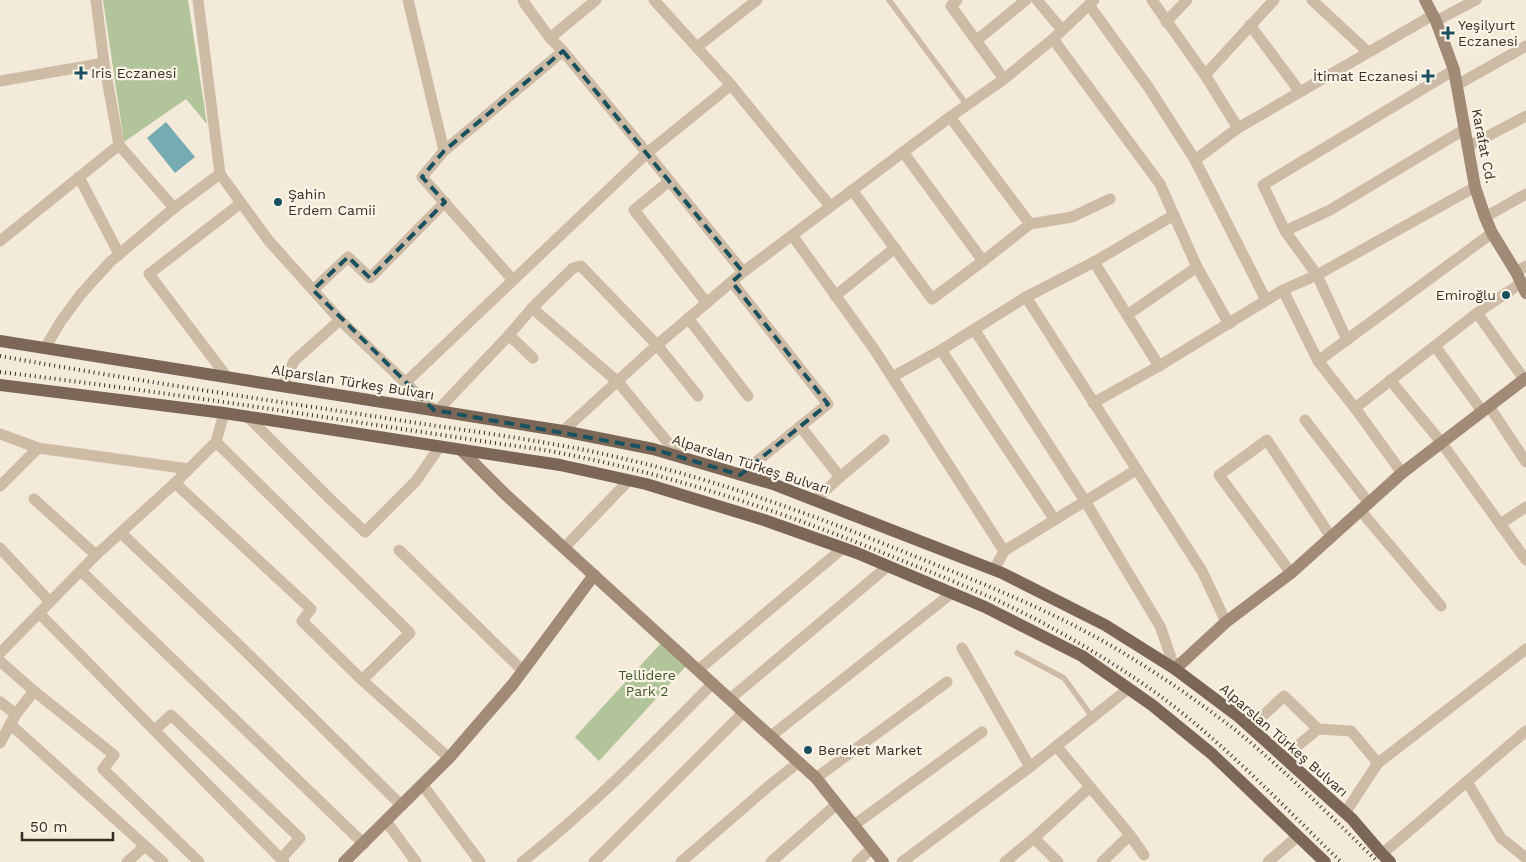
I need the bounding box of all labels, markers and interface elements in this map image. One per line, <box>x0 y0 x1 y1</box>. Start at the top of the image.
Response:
place label: Yeşilyurt Eczanesi <box>1458 17 1518 49</box>
marker: Yeşilyurt Eczanesi <box>1442 27 1454 39</box>
place label: Iris Eczanesi <box>91 65 176 81</box>
marker: Iris Eczanesi <box>75 67 87 79</box>
place label: İtimat Eczanesi <box>1313 68 1418 84</box>
marker: İtimat Eczanesi <box>1422 70 1434 82</box>
street label: Karafat Cd. <box>1469 107 1499 185</box>
place label: Şahin Erdem Camii <box>288 186 376 218</box>
marker: Şahin Erdem Camii <box>272 196 284 208</box>
place label: Emiroğlu <box>1436 287 1496 303</box>
marker: Emiroğlu <box>1500 289 1512 301</box>
street label: Alparslan Türkeş Bulvarı <box>271 361 435 403</box>
street label: Alparslan Türkeş Bulvarı <box>670 431 832 497</box>
park label: Tellidere Park 2 <box>618 667 676 699</box>
street label: Alparslan Türkeş Bulvarı <box>1217 680 1351 800</box>
place label: Bereket Market <box>818 742 922 758</box>
marker: Bereket Market <box>802 744 814 756</box>
scale bar <box>22 810 114 842</box>
text: 50 m <box>30 818 67 836</box>

